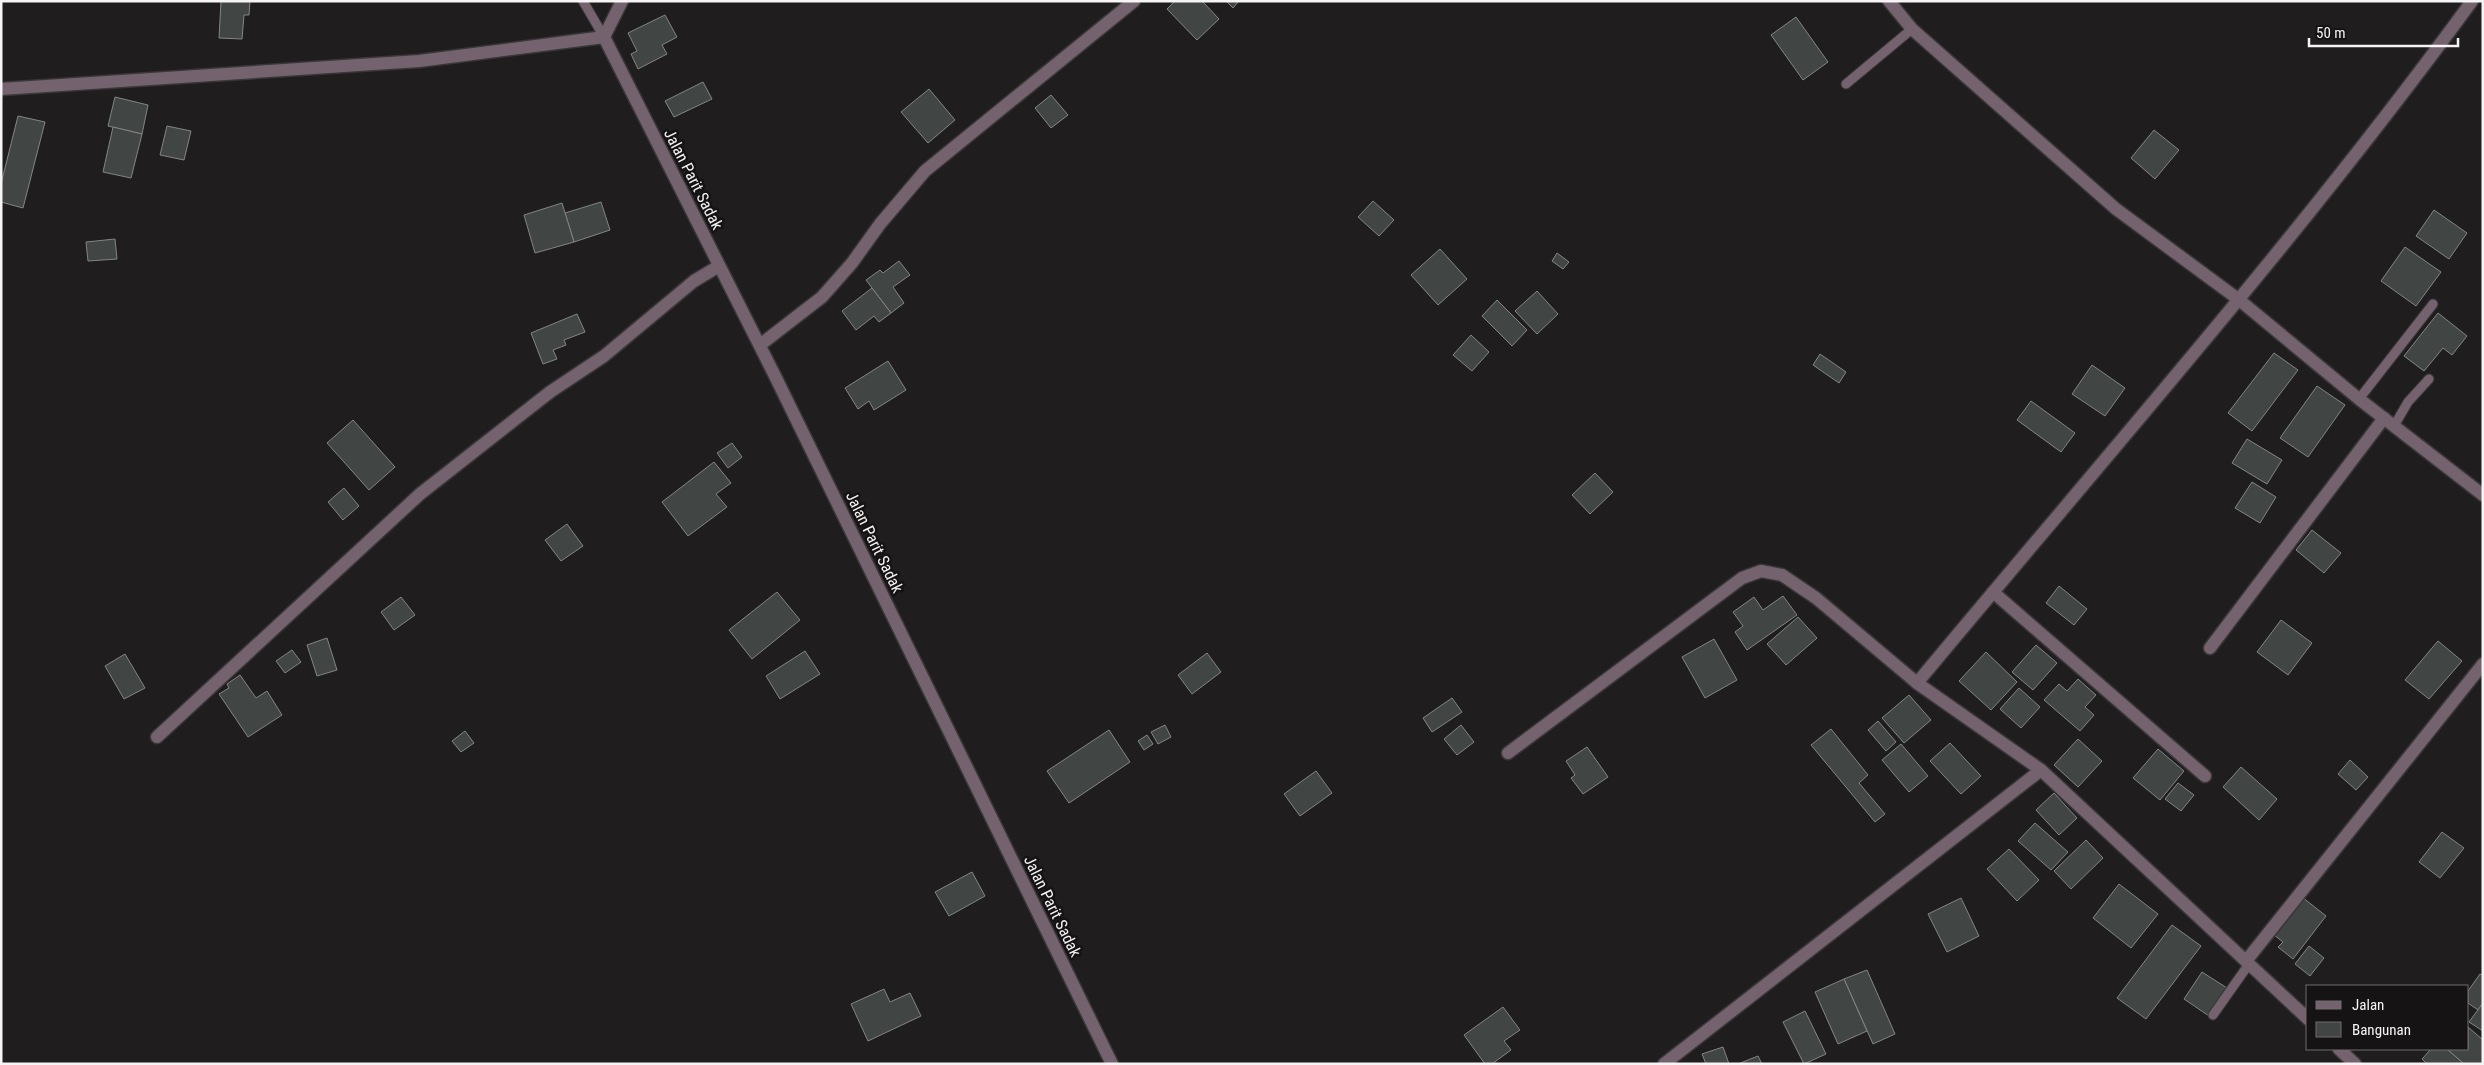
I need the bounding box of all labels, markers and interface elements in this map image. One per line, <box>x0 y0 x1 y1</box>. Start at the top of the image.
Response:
scale bar <box>2309 15 2458 47</box>
text: 50 m <box>2316 24 2346 42</box>
street label: Jalan Parit Sadak <box>660 126 727 233</box>
street label: Jalan Parit Sadak <box>842 488 908 597</box>
street label: Jalan Parit Sadak <box>1020 852 1086 961</box>
legend <box>2306 985 2469 1050</box>
text: Jalan <box>2352 996 2384 1014</box>
text: Bangunan <box>2352 1021 2411 1039</box>

